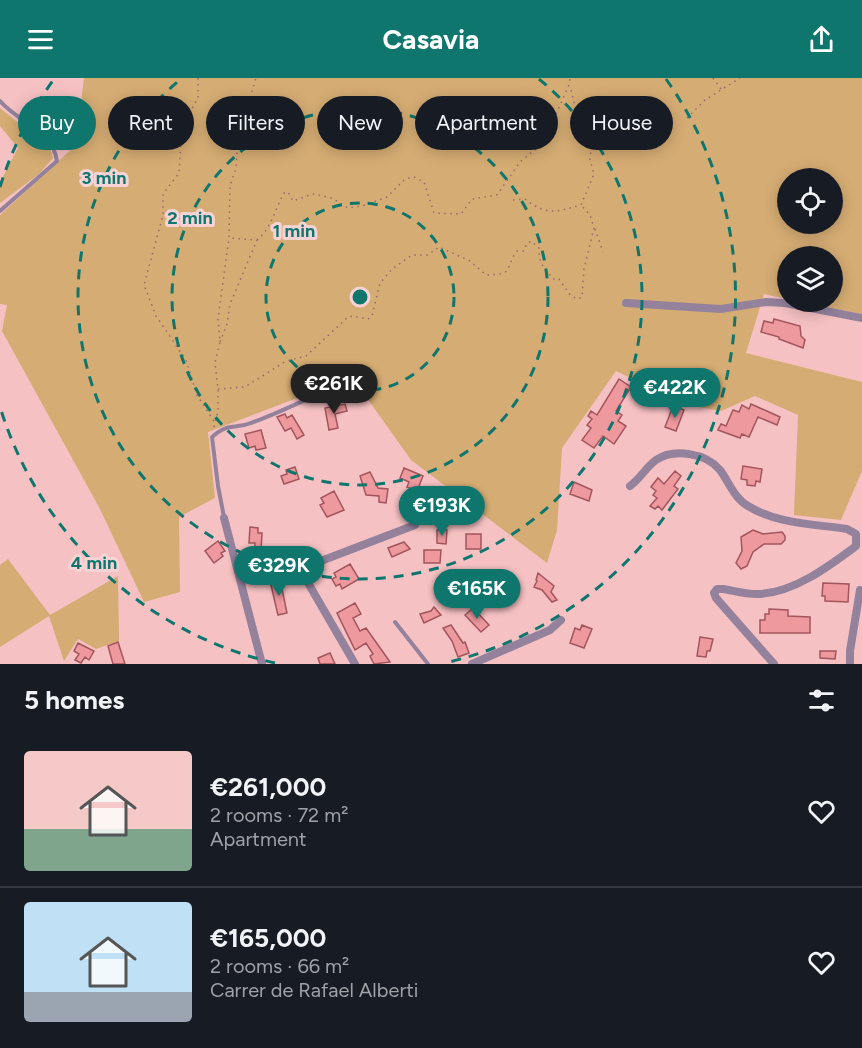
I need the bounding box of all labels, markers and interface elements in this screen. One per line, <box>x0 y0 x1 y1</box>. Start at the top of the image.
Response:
icon: menu <box>24 23 57 56</box>
text: Casavia <box>382 23 480 56</box>
icon: share <box>805 23 838 56</box>
chip: Buy <box>18 96 96 150</box>
chip: Rent <box>108 96 194 150</box>
chip: Filters <box>206 96 305 150</box>
chip: New <box>317 96 403 150</box>
chip: Apartment <box>415 96 558 150</box>
chip: House <box>570 96 673 150</box>
text: 3 min <box>82 167 126 189</box>
map controls <box>777 168 843 312</box>
button: locate <box>777 168 843 234</box>
text: 2 min <box>167 207 213 229</box>
text: 1 min <box>273 220 315 242</box>
button: layers <box>777 246 843 312</box>
centre of rings <box>350 287 370 307</box>
pin: €261K <box>292 364 376 415</box>
pin: €422K <box>633 368 717 419</box>
text: €261K <box>305 371 363 395</box>
text: €422K <box>643 375 707 399</box>
pin: €193K <box>400 486 484 537</box>
text: €193K <box>413 493 471 517</box>
pin: €329K <box>237 546 321 597</box>
text: 4 min <box>71 552 117 574</box>
text: €329K <box>248 553 310 577</box>
pin: €165K <box>435 569 519 620</box>
text: €165K <box>448 576 506 600</box>
text: 5 homes <box>24 684 124 716</box>
icon: filters <box>805 684 838 717</box>
text: €261,000 <box>210 771 326 803</box>
icon: home <box>72 775 144 847</box>
icon: heart <box>805 795 838 828</box>
text: 2 rooms · 72 m² <box>210 803 348 827</box>
text: Apartment <box>210 827 307 851</box>
text: €165,000 <box>210 922 326 954</box>
icon: home <box>72 926 144 998</box>
icon: heart <box>805 946 838 979</box>
text: 2 rooms · 66 m² <box>210 954 349 978</box>
text: Carrer de Rafael Alberti <box>210 978 418 1002</box>

